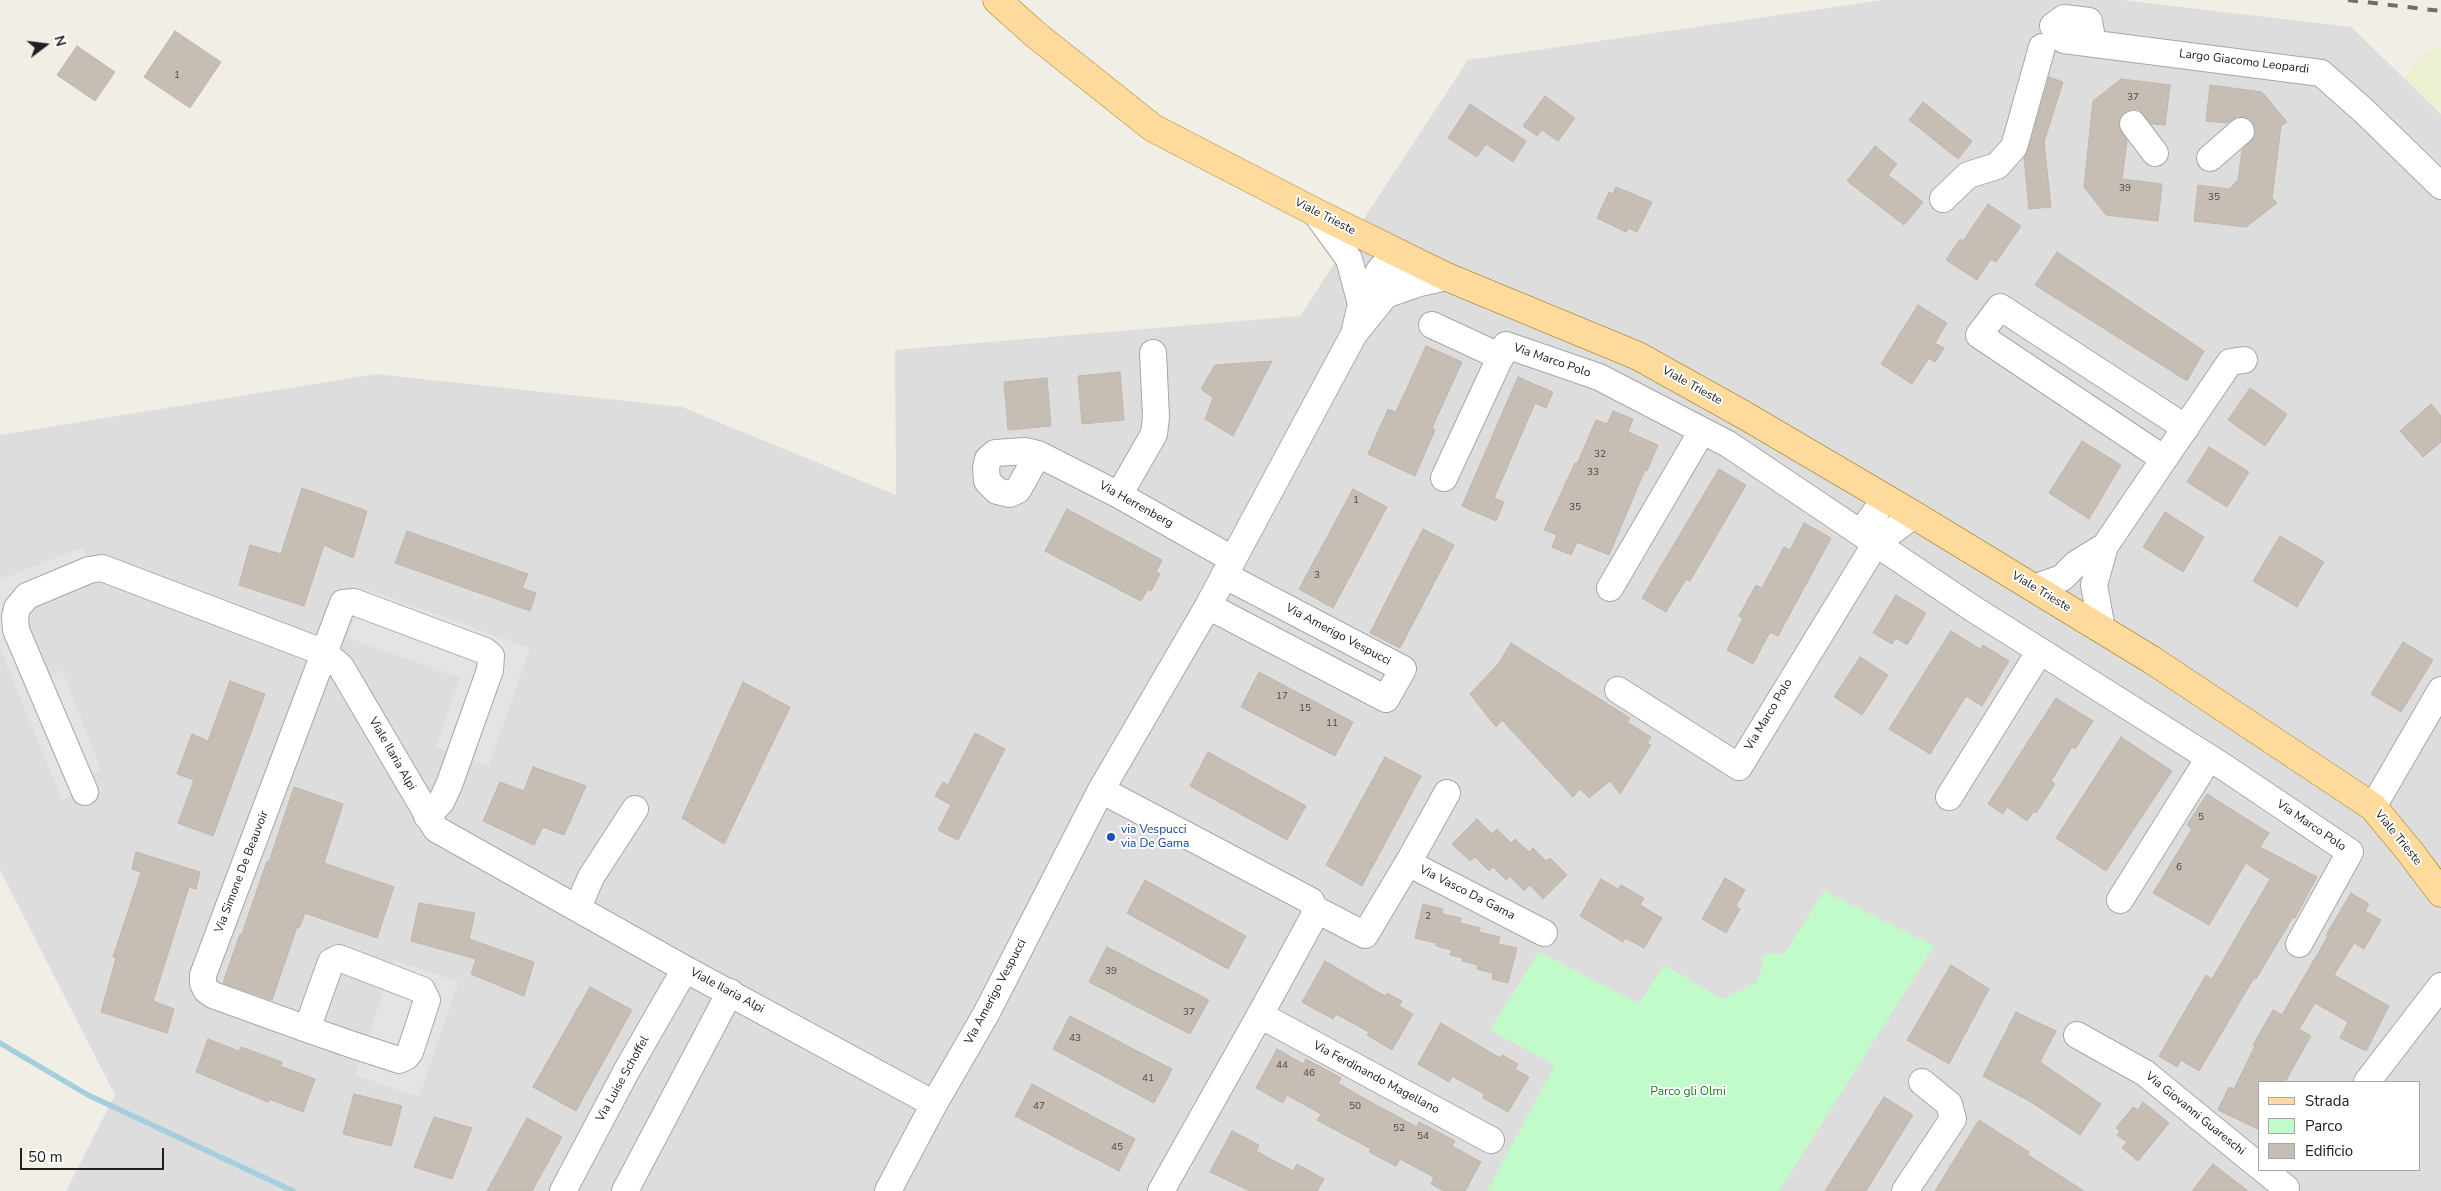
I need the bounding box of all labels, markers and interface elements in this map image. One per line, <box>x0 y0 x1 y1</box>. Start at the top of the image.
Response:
north arrow <box>20 20 70 70</box>
text: N <box>49 33 71 49</box>
street label: Largo Giacomo Leopardi <box>2178 47 2310 77</box>
house number: 1 <box>174 70 180 82</box>
house number: 37 <box>2127 92 2139 104</box>
house number: 39 <box>2119 183 2131 195</box>
house number: 35 <box>2208 192 2220 204</box>
street label: Viale Trieste <box>1292 196 1358 238</box>
street label: Via Marco Polo <box>1512 341 1592 381</box>
street label: Viale Trieste <box>1659 364 1725 408</box>
house number: 32 <box>1594 449 1606 461</box>
house number: 33 <box>1587 467 1599 479</box>
street label: Via Herrenberg <box>1096 479 1176 531</box>
house number: 1 <box>1353 495 1359 507</box>
house number: 35 <box>1569 502 1581 514</box>
street label: Viale Trieste <box>2009 569 2073 615</box>
house number: 3 <box>1314 570 1320 582</box>
street label: Via Amerigo Vespucci <box>1283 601 1393 669</box>
street label: Via Marco Polo <box>1742 677 1796 753</box>
house number: 17 <box>1276 691 1288 703</box>
house number: 15 <box>1299 703 1311 715</box>
street label: Viale Ilaria Alpi <box>365 715 419 793</box>
house number: 11 <box>1326 718 1338 730</box>
street label: Via Marco Polo <box>2274 797 2348 855</box>
street label: Viale Trieste <box>2372 808 2424 868</box>
street label: Via Simone De Beauvoir <box>212 809 272 935</box>
house number: 5 <box>2198 812 2204 824</box>
place label: via Vespucci via De Gama <box>1121 823 1189 851</box>
marker: via Vespucci via De Gama <box>1105 831 1117 843</box>
house number: 6 <box>2176 862 2182 874</box>
street label: Via Vasco Da Gama <box>1417 863 1517 923</box>
house number: 2 <box>1425 911 1431 923</box>
street label: Via Amerigo Vespucci <box>962 937 1030 1047</box>
street label: Viale Ilaria Alpi <box>687 965 767 1017</box>
house number: 39 <box>1105 966 1117 978</box>
house number: 37 <box>1183 1007 1195 1019</box>
house number: 43 <box>1069 1033 1081 1045</box>
street label: Via Luise Schoffel <box>594 1034 652 1124</box>
street label: Via Ferdinando Magellano <box>1310 1039 1442 1117</box>
house number: 44 <box>1276 1060 1288 1072</box>
house number: 46 <box>1303 1068 1315 1080</box>
street label: Via Giovanni Guareschi <box>2142 1069 2248 1159</box>
house number: 41 <box>1142 1073 1154 1085</box>
legend <box>2258 1081 2421 1171</box>
park label: Parco gli Olmi <box>1650 1085 1726 1099</box>
text: Strada <box>2305 1091 2349 1111</box>
house number: 47 <box>1033 1101 1045 1113</box>
house number: 50 <box>1349 1101 1361 1113</box>
text: Parco <box>2305 1116 2343 1136</box>
house number: 52 <box>1393 1123 1405 1135</box>
house number: 54 <box>1417 1131 1429 1143</box>
scale bar <box>22 1138 166 1170</box>
text: Edificio <box>2305 1141 2353 1161</box>
house number: 45 <box>1111 1142 1123 1154</box>
text: 50 m <box>28 1147 63 1167</box>

